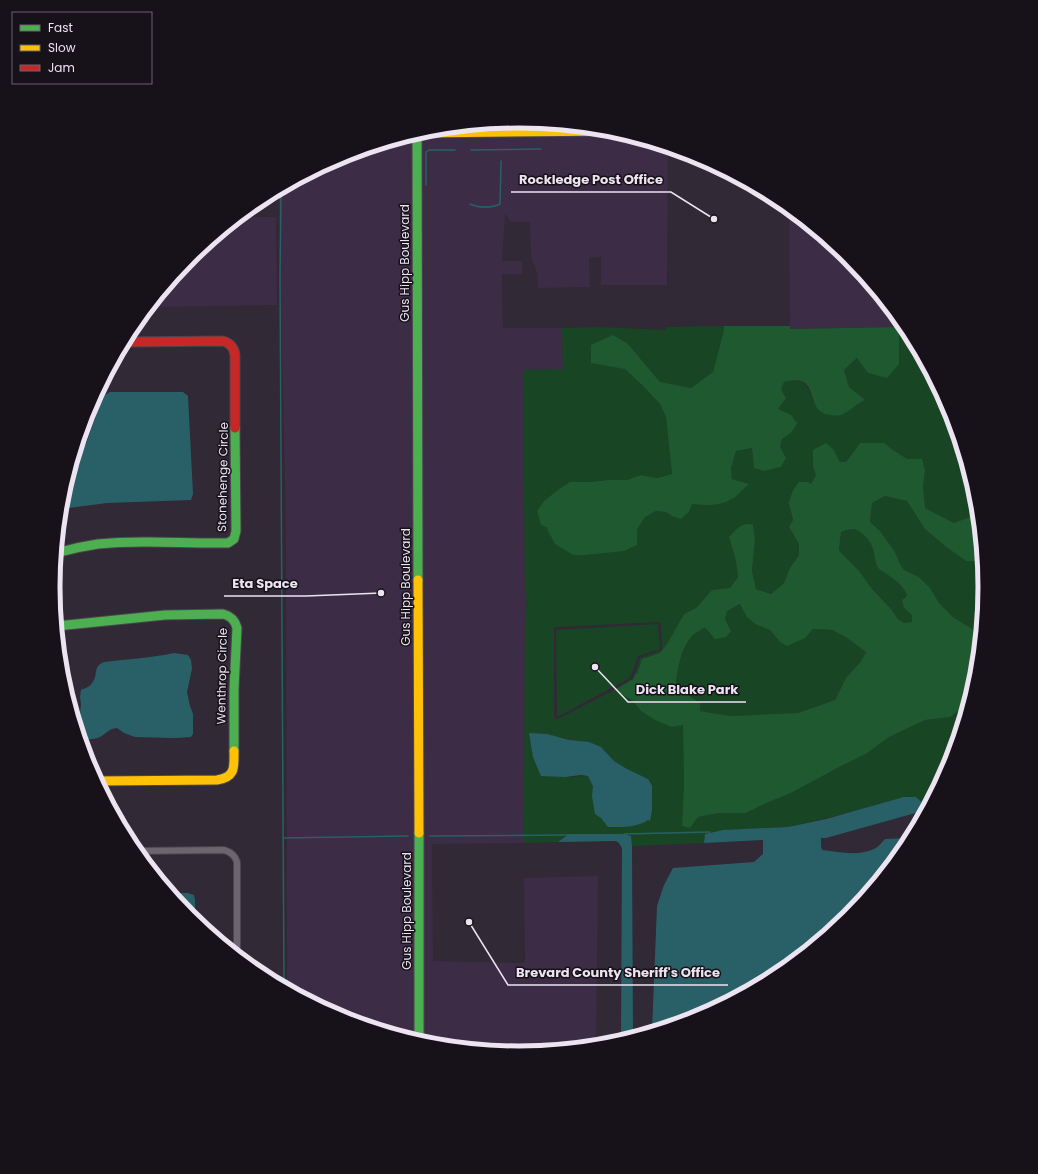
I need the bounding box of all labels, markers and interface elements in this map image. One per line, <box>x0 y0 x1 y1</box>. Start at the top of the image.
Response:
legend <box>12 12 152 84</box>
text: Fast <box>48 19 73 36</box>
text: Slow <box>48 39 76 56</box>
text: Jam <box>48 59 75 76</box>
callout: Rockledge Post Office <box>511 167 671 192</box>
text: Rockledge Post Office <box>519 170 663 189</box>
street label: Gus Hipp Boulevard <box>396 204 413 322</box>
street label: Stonehenge Circle <box>213 422 232 532</box>
street label: Gus Hipp Boulevard <box>397 528 414 646</box>
callout: Eta Space <box>224 571 306 596</box>
text: Eta Space <box>232 574 298 593</box>
street label: Wenthrop Circle <box>212 627 231 724</box>
callout: Dick Blake Park <box>628 677 746 702</box>
text: Dick Blake Park <box>636 680 738 699</box>
street label: Gus Hipp Boulevard <box>398 852 415 970</box>
callout: Brevard County Sheriff's Office <box>508 960 728 985</box>
text: Brevard County Sheriff's Office <box>516 963 720 982</box>

